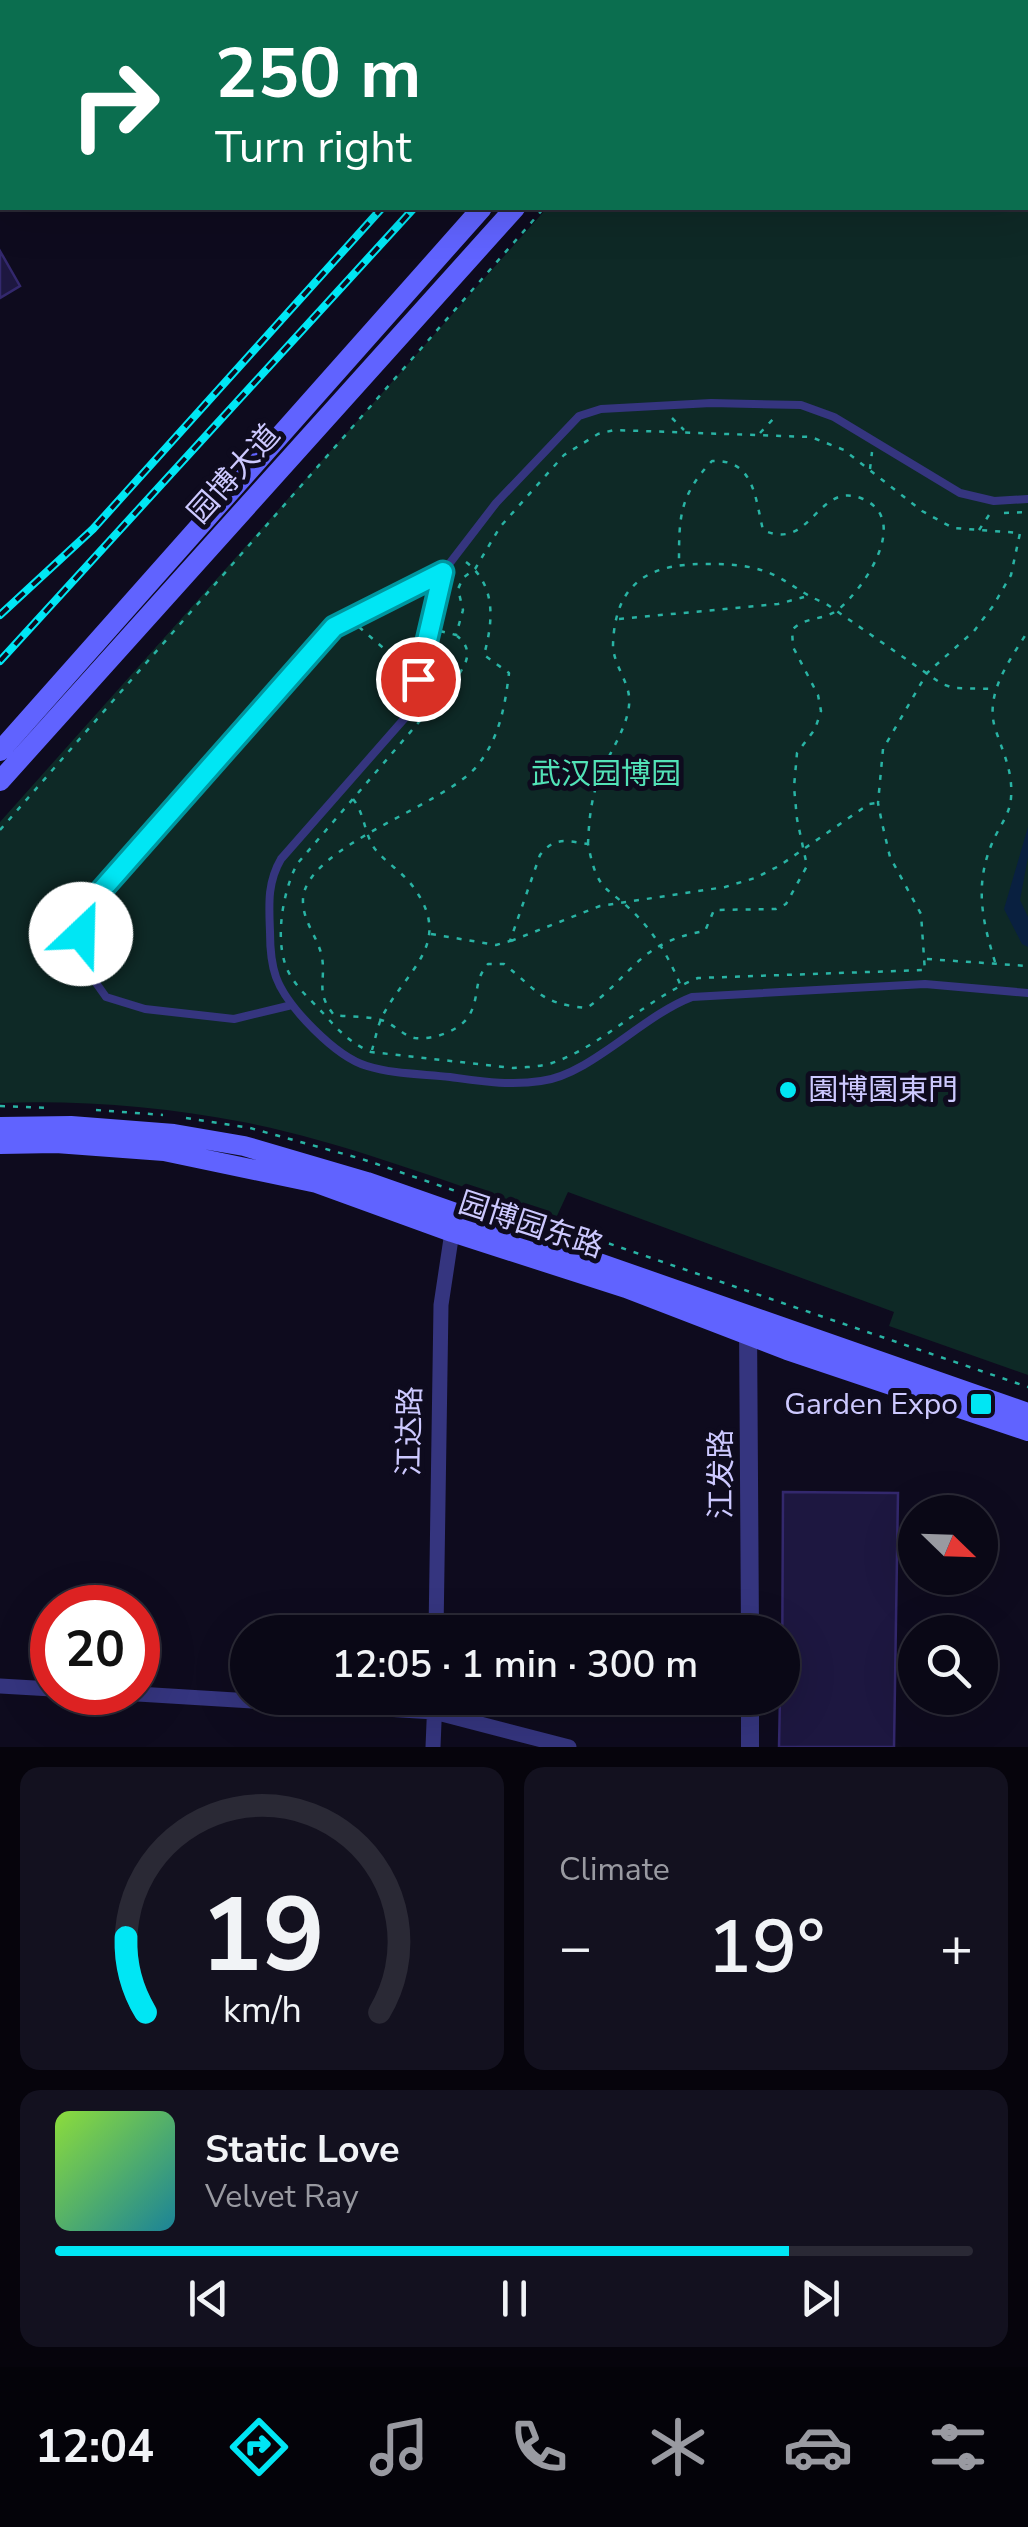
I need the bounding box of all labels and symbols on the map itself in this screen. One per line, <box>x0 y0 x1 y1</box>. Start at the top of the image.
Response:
street label: 园博大道 <box>179 416 289 532</box>
pin <box>376 637 461 722</box>
park label: 武汉园博园 <box>531 754 681 795</box>
position arrow <box>29 882 133 986</box>
place label: 園博園東門 <box>808 1070 958 1111</box>
marker: 園博園東門 <box>777 1079 799 1101</box>
street label: 园博园东路 <box>453 1182 609 1268</box>
place label: Garden Expo <box>784 1384 958 1425</box>
street label: 江达路 <box>389 1386 431 1476</box>
marker: Garden Expo <box>968 1391 994 1417</box>
street label: 江发路 <box>701 1429 742 1519</box>
north arrow <box>898 1495 998 1595</box>
speed limit sign: 20 <box>30 1585 160 1715</box>

